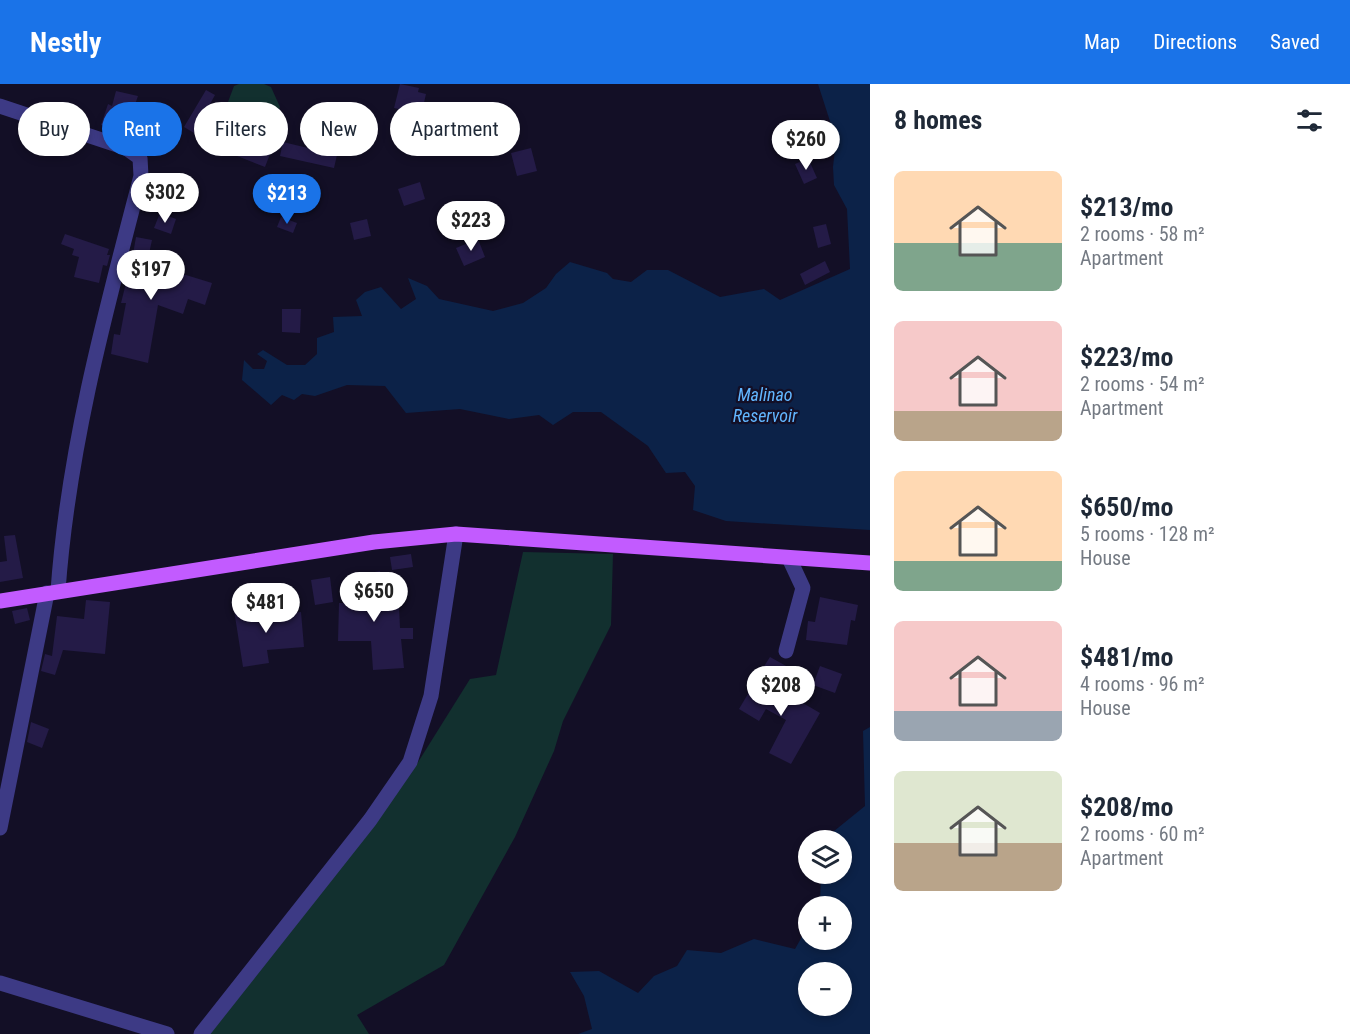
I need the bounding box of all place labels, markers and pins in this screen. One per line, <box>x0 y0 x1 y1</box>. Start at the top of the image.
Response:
pin: $260 <box>770 120 842 171</box>
pin: $302 <box>129 173 201 224</box>
pin: $213 <box>251 174 323 225</box>
pin: $223 <box>435 201 507 252</box>
pin: $197 <box>115 250 187 301</box>
pin: $650 <box>338 572 410 623</box>
pin: $481 <box>230 583 302 634</box>
pin: $208 <box>745 666 817 717</box>

